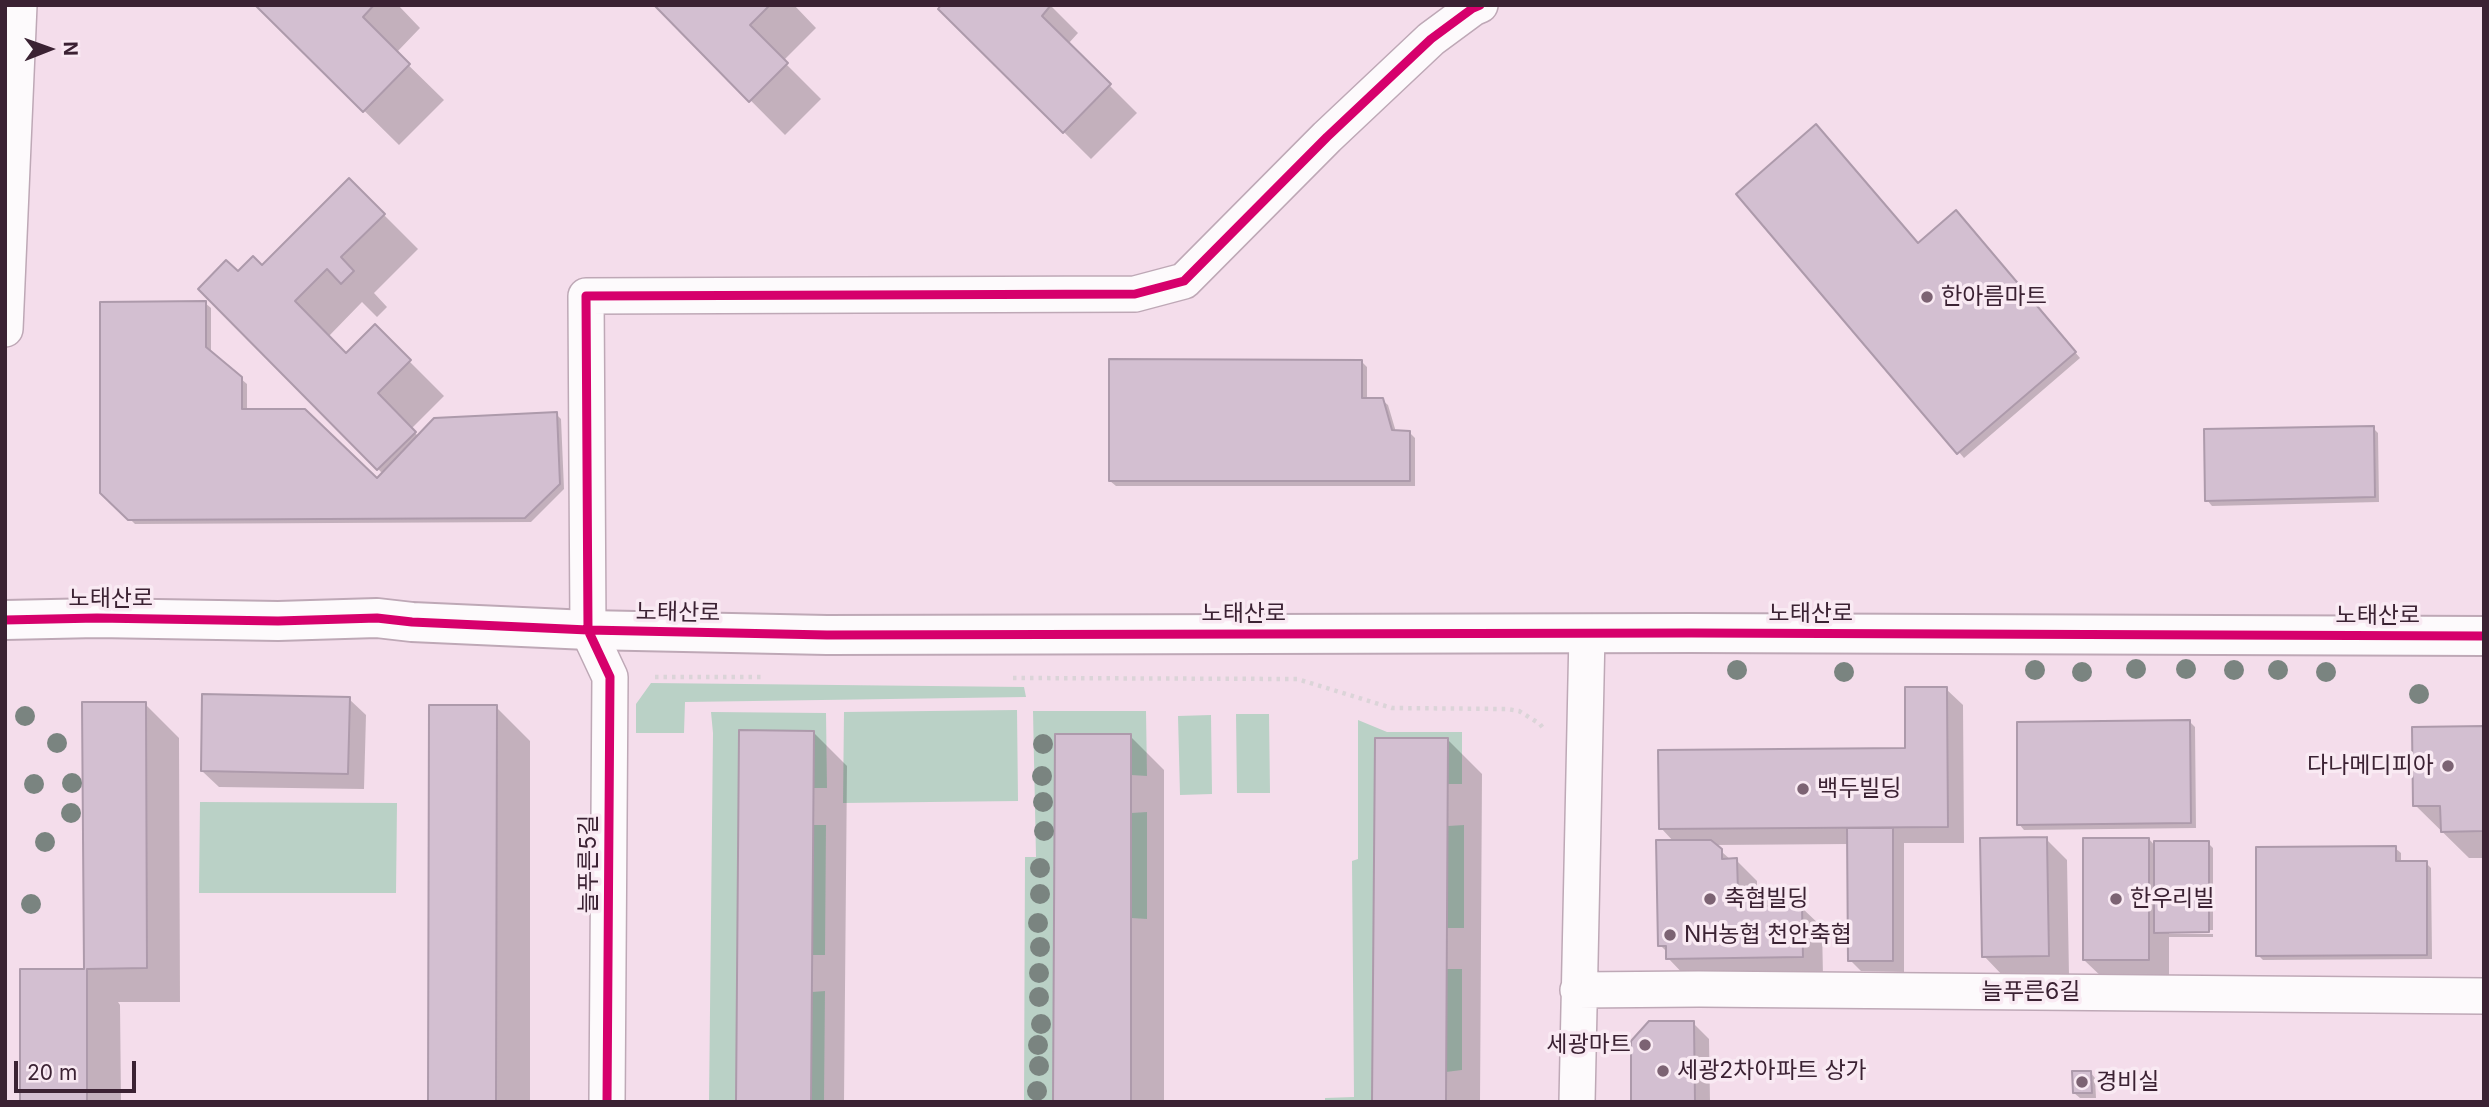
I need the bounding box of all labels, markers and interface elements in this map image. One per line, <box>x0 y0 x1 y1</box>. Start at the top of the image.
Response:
north arrow <box>14 14 84 84</box>
text: N <box>59 41 82 56</box>
place label: 한아름마트 <box>1941 283 2047 311</box>
marker: 한아름마트 <box>1919 289 1935 305</box>
street label: 노태산로 <box>69 585 153 613</box>
street label: 노태산로 <box>635 598 721 628</box>
street label: 노태산로 <box>1202 600 1286 628</box>
street label: 노태산로 <box>1769 600 1853 628</box>
street label: 노태산로 <box>2336 602 2420 630</box>
place label: 다나메디피아 <box>2307 752 2434 780</box>
marker: 다나메디피아 <box>2440 758 2456 774</box>
place label: 백두빌딩 <box>1817 775 1902 803</box>
marker: 백두빌딩 <box>1795 781 1811 797</box>
street label: 늘푸른5길 <box>575 815 603 913</box>
place label: 축협빌딩 <box>1724 885 1809 913</box>
place label: 한우리빌 <box>2130 885 2215 913</box>
marker: 축협빌딩 <box>1702 891 1718 907</box>
marker: 한우리빌 <box>2108 891 2124 907</box>
place label: NH농협 천안축협 <box>1684 921 1852 949</box>
marker: NH농협 천안축협 <box>1662 927 1678 943</box>
street label: 늘푸른6길 <box>1982 978 2080 1006</box>
place label: 세광마트 <box>1546 1031 1631 1059</box>
marker: 세광마트 <box>1637 1037 1653 1053</box>
scale bar <box>18 1048 140 1092</box>
place label: 세광2차아파트 상가 <box>1677 1057 1867 1085</box>
text: 20 m <box>27 1060 77 1085</box>
marker: 세광2차아파트 상가 <box>1655 1063 1671 1079</box>
place label: 경비실 <box>2096 1068 2159 1096</box>
marker: 경비실 <box>2074 1074 2090 1090</box>

